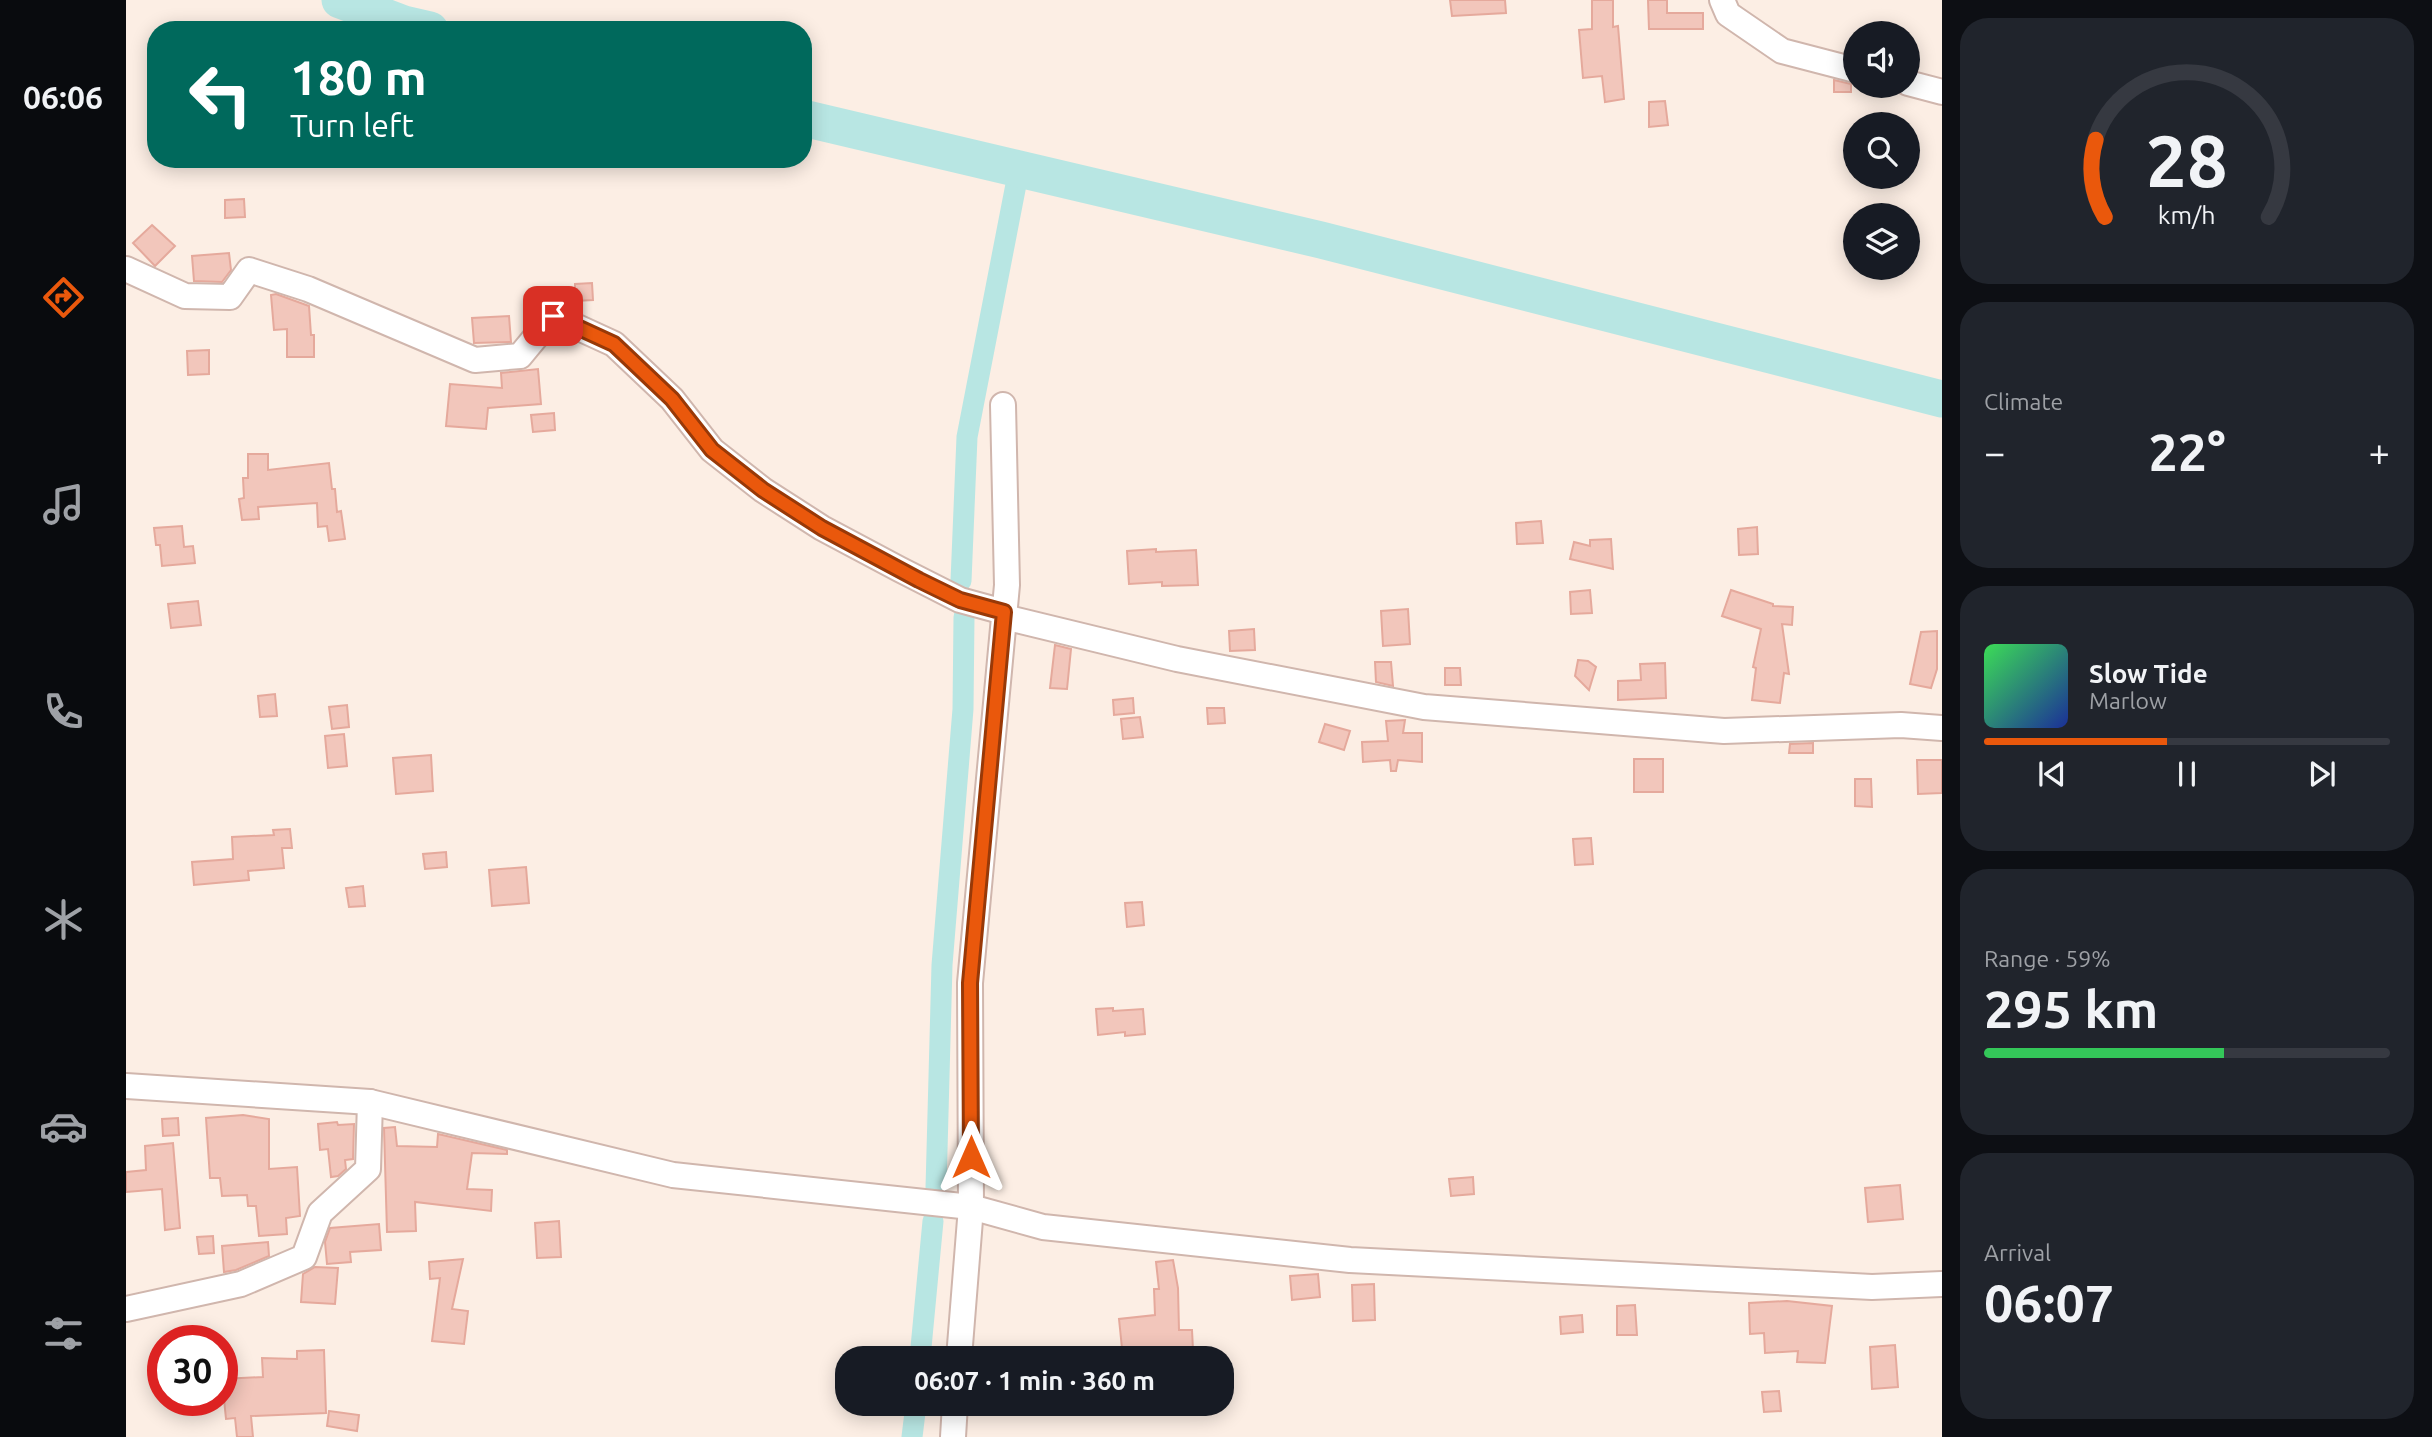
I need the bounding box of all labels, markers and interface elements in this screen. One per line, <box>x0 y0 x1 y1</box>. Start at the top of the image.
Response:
map controls <box>1843 21 1920 280</box>
button: sound <box>1843 21 1920 98</box>
icon: left <box>175 49 266 140</box>
text: 180 m <box>290 49 427 104</box>
text: 06:06 <box>23 79 103 115</box>
text: Turn left <box>290 107 414 143</box>
button: search <box>1843 112 1920 189</box>
text: 28 <box>2146 119 2228 201</box>
text: km/h <box>2158 201 2216 229</box>
button: layers <box>1843 203 1920 280</box>
icon: directions <box>39 273 88 322</box>
pin <box>523 286 583 346</box>
icon: arrive <box>534 297 572 335</box>
text: Climate <box>1984 389 2063 414</box>
text: 22° <box>2148 423 2226 481</box>
text: − <box>1984 431 2005 473</box>
text: + <box>2369 431 2390 473</box>
icon: music <box>39 480 88 529</box>
text: Slow Tide <box>2089 659 2208 688</box>
icon: phone <box>39 687 88 736</box>
text: Marlow <box>2089 688 2167 713</box>
icon: previous <box>2033 755 2071 793</box>
icon: pause <box>2168 755 2206 793</box>
icon: next <box>2303 755 2341 793</box>
icon: climate <box>39 895 88 944</box>
text: Range · 59% <box>1984 946 2111 971</box>
text: 295 km <box>1984 980 2158 1038</box>
icon: car <box>39 1102 88 1151</box>
position arrow <box>934 1120 1008 1194</box>
text: Arrival <box>1984 1240 2051 1265</box>
text: 06:07 <box>1984 1274 2114 1332</box>
icon: filters <box>39 1309 88 1358</box>
speed limit sign: 30 <box>147 1325 238 1416</box>
text: 06:07 · 1 min · 360 m <box>914 1366 1155 1395</box>

